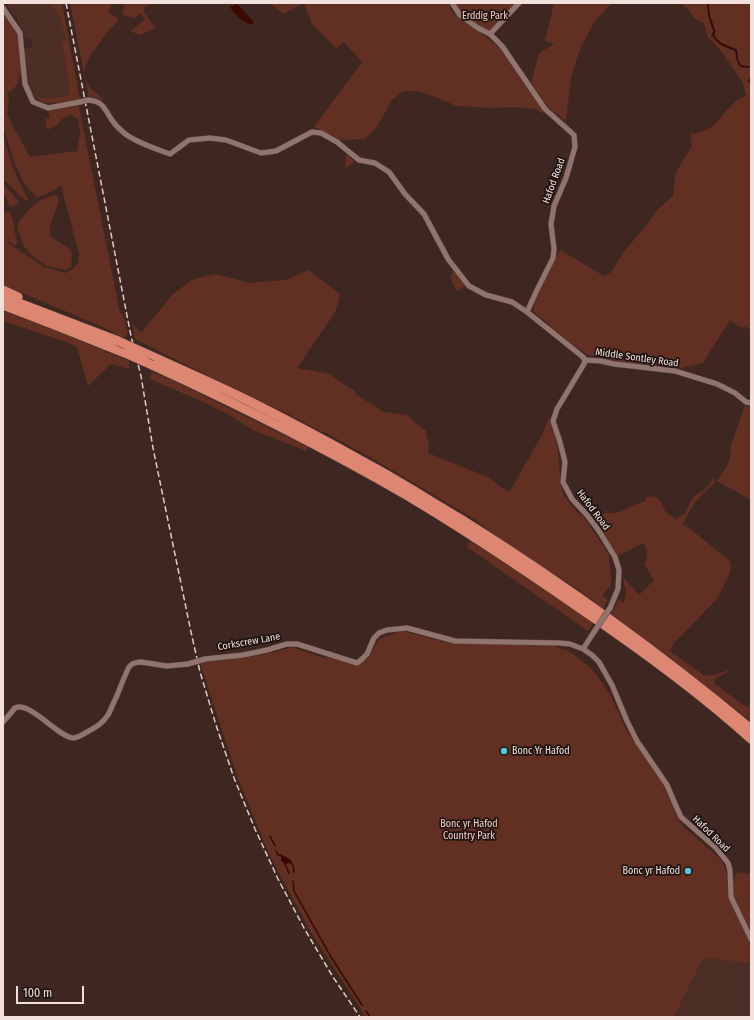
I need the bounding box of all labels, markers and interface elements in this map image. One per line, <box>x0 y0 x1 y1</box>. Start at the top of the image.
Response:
park label: Erddig Park <box>462 10 508 22</box>
street label: Hafod Road <box>540 157 568 205</box>
street label: Middle Sontley Road <box>595 346 679 370</box>
street label: Hafod Road <box>574 487 612 533</box>
street label: Corkscrew Lane <box>217 631 281 653</box>
place label: Bonc Yr Hafod <box>512 745 569 757</box>
marker: Bonc Yr Hafod <box>499 746 509 756</box>
street label: Hafod Road <box>690 813 732 855</box>
park label: Bonc yr Hafod Country Park <box>440 818 498 842</box>
place label: Bonc yr Hafod <box>623 865 680 877</box>
marker: Bonc yr Hafod <box>683 866 693 876</box>
scale bar <box>18 978 86 1004</box>
text: 100 m <box>23 986 52 1000</box>

